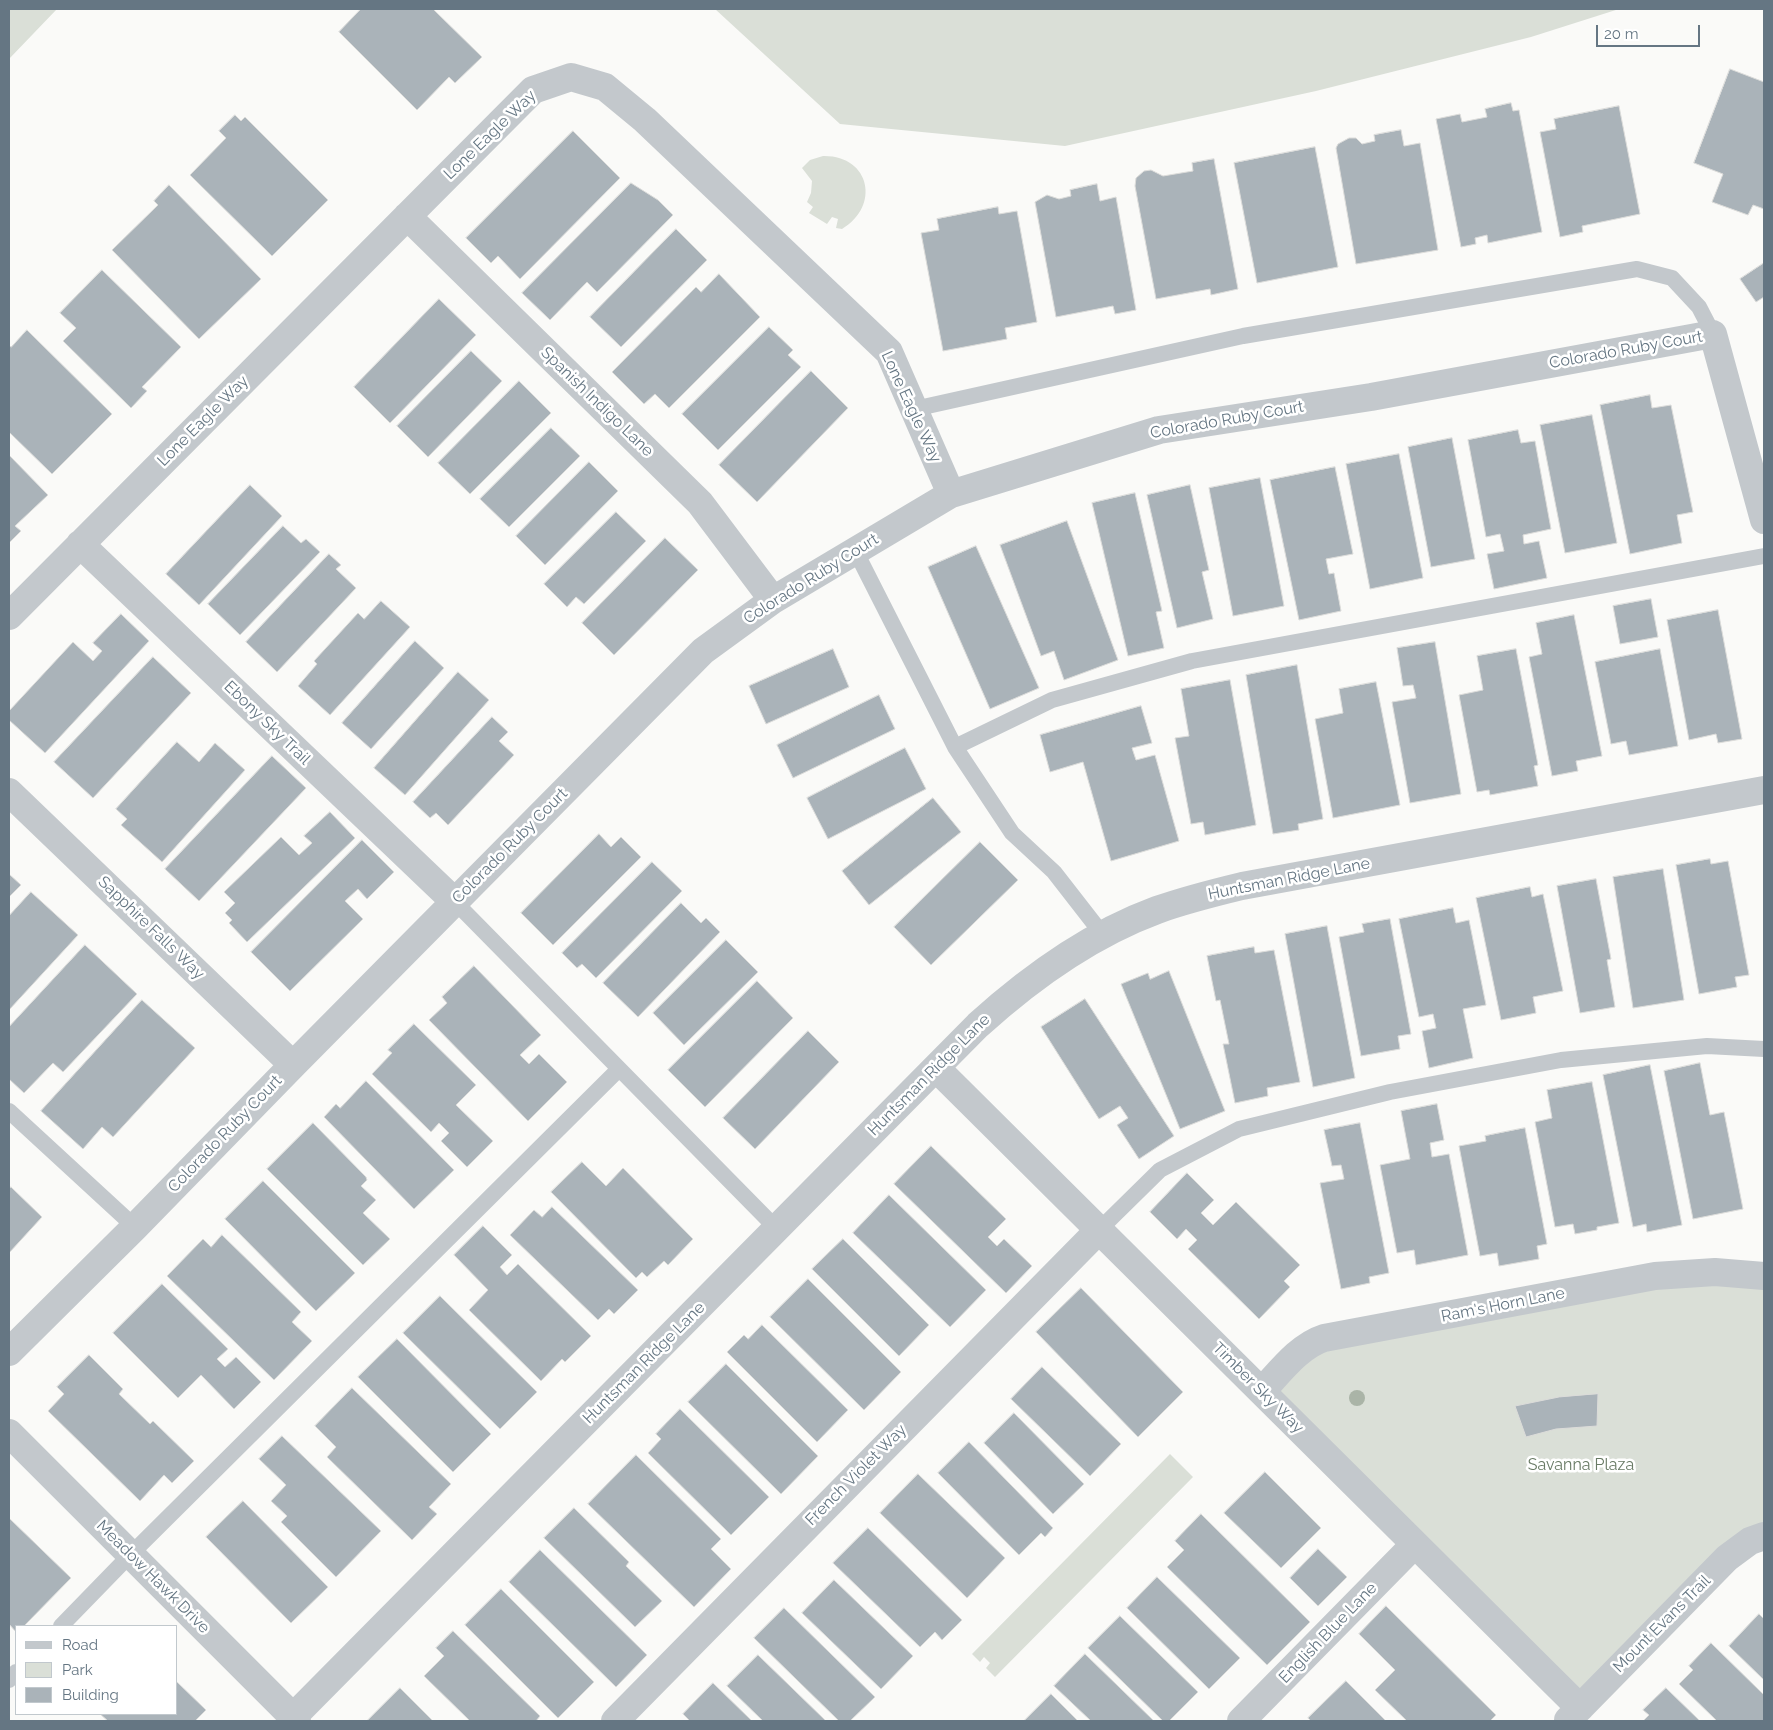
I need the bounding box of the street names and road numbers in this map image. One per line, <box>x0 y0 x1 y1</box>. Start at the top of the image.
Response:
street label: Lone Eagle Way <box>440 86 540 184</box>
street label: Colorado Ruby Court <box>1548 327 1704 373</box>
street label: Spanish Indigo Lane <box>537 343 657 461</box>
street label: Lone Eagle Way <box>877 348 945 466</box>
street label: Lone Eagle Way <box>154 372 252 470</box>
street label: Colorado Ruby Court <box>1149 397 1305 443</box>
street label: Colorado Ruby Court <box>740 530 882 628</box>
street label: Ebony Sky Trail <box>220 677 314 769</box>
street label: Colorado Ruby Court <box>448 784 572 908</box>
street label: Huntsman Ridge Lane <box>1206 854 1372 904</box>
street label: Sapphire Falls Way <box>94 872 208 984</box>
street label: Huntsman Ridge Lane <box>864 1010 994 1140</box>
street label: Colorado Ruby Court <box>164 1071 286 1197</box>
street label: Ram's Horn Lane <box>1440 1284 1566 1326</box>
street label: Huntsman Ridge Lane <box>579 1298 709 1428</box>
street label: Timber Sky Way <box>1208 1338 1308 1438</box>
street label: French Violet Way <box>801 1420 911 1530</box>
street label: Meadow Hawk Drive <box>92 1516 214 1638</box>
street label: Mount Evans Trail <box>1609 1571 1715 1677</box>
street label: English Blue Lane <box>1275 1579 1381 1687</box>

